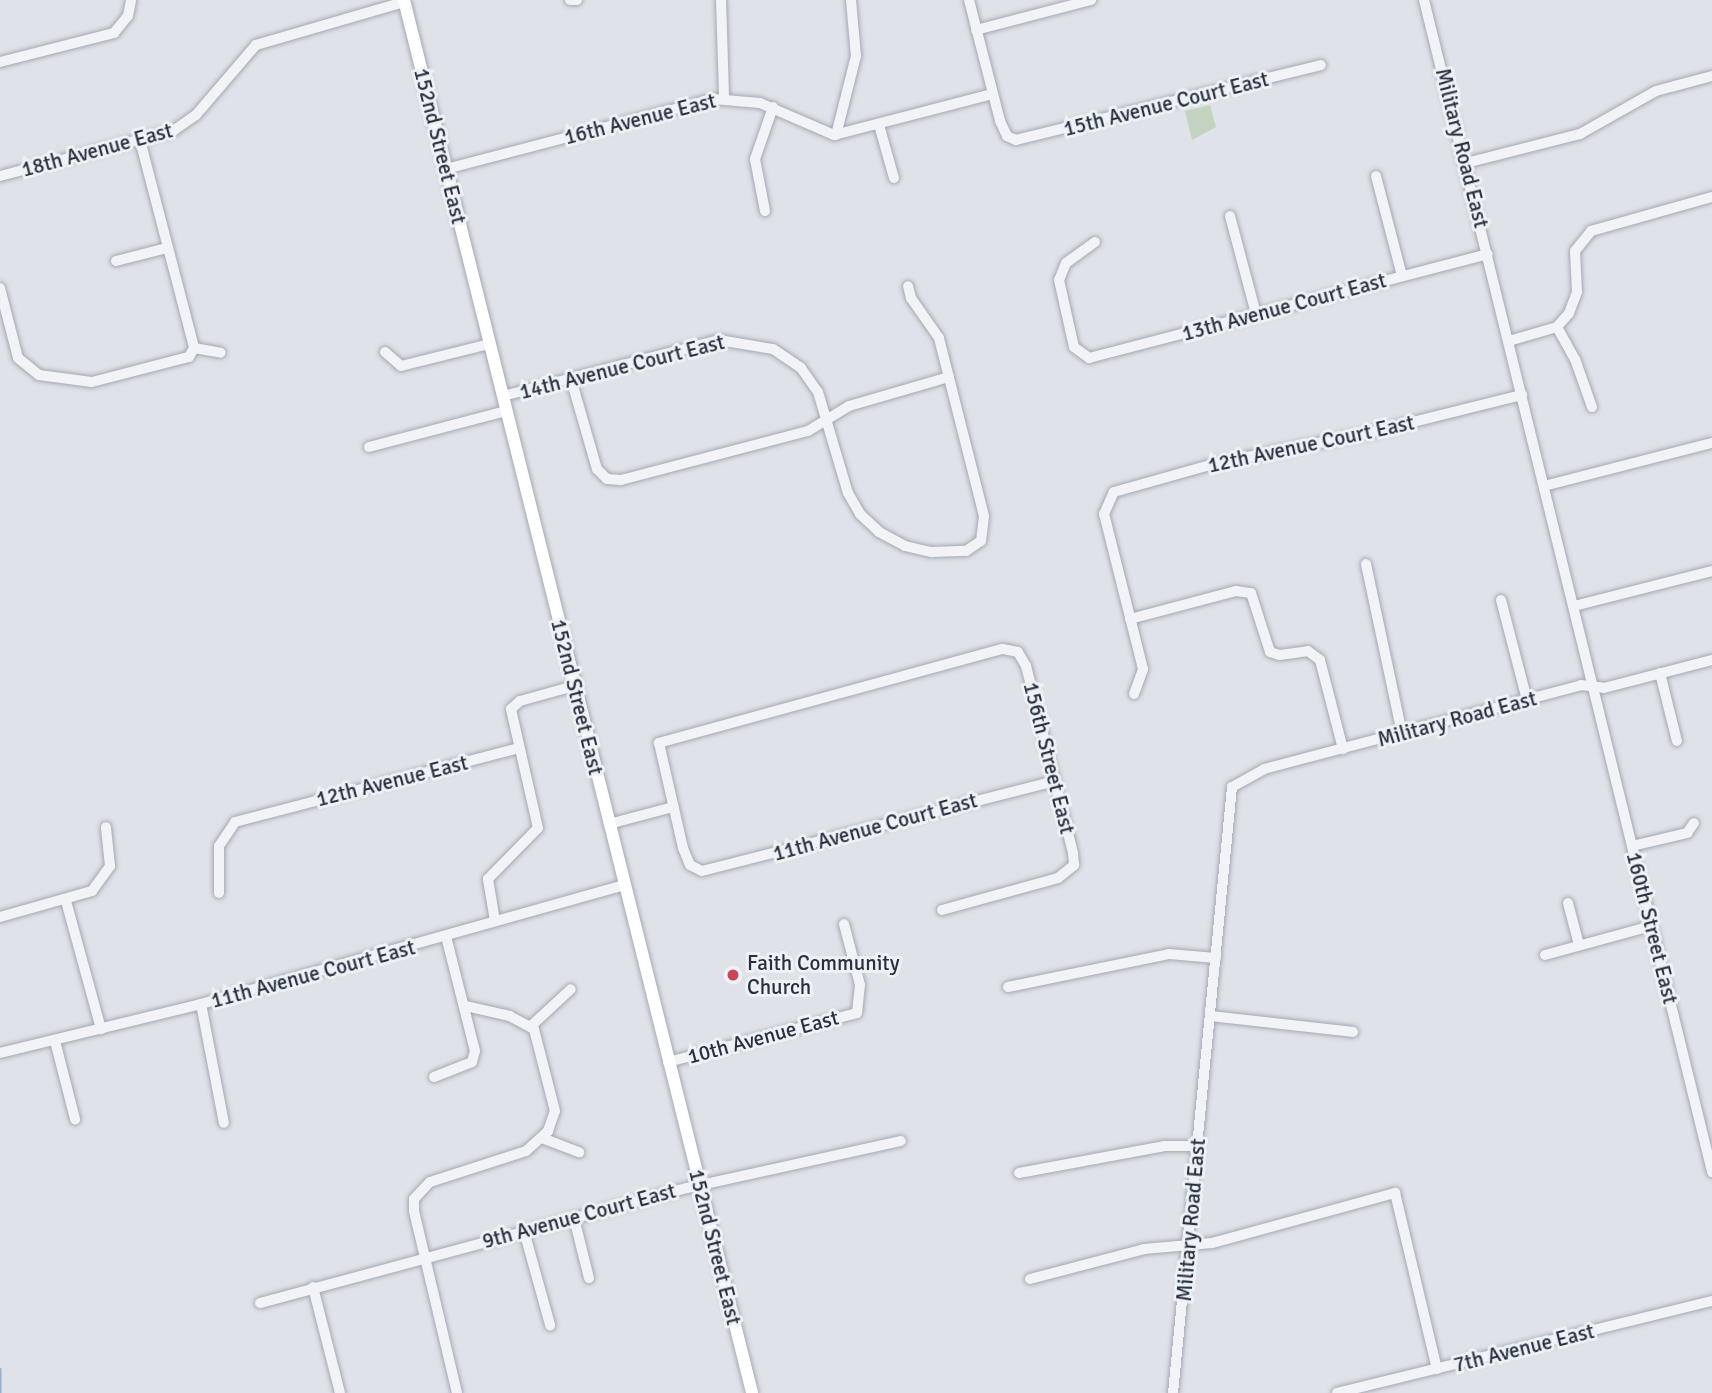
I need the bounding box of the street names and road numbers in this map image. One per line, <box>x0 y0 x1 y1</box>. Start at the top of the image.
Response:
street label: 152nd Street East <box>408 66 472 226</box>
street label: 15th Avenue Court East <box>1061 66 1271 142</box>
street label: Military Road East <box>1430 66 1494 230</box>
street label: 16th Avenue East <box>562 88 718 150</box>
street label: 18th Avenue East <box>19 118 175 182</box>
street label: 13th Avenue Court East <box>1179 268 1389 346</box>
street label: 14th Avenue Court East <box>517 329 727 405</box>
street label: 12th Avenue Court East <box>1205 410 1417 478</box>
street label: 152nd Street East <box>545 617 609 777</box>
street label: 156th Street East <box>1018 679 1080 837</box>
street label: Military Road East <box>1375 686 1539 752</box>
street label: 12th Avenue East <box>314 750 470 812</box>
street label: 11th Avenue Court East <box>770 788 980 866</box>
street label: 160th Street East <box>1621 849 1683 1007</box>
street label: 11th Avenue Court East <box>208 935 418 1013</box>
street label: 10th Avenue East <box>685 1005 841 1069</box>
street label: Military Road East <box>1171 1137 1211 1303</box>
street label: 152nd Street East <box>683 1167 747 1327</box>
street label: 9th Avenue Court East <box>480 1178 678 1254</box>
street label: 7th Avenue East <box>1451 1318 1597 1378</box>

